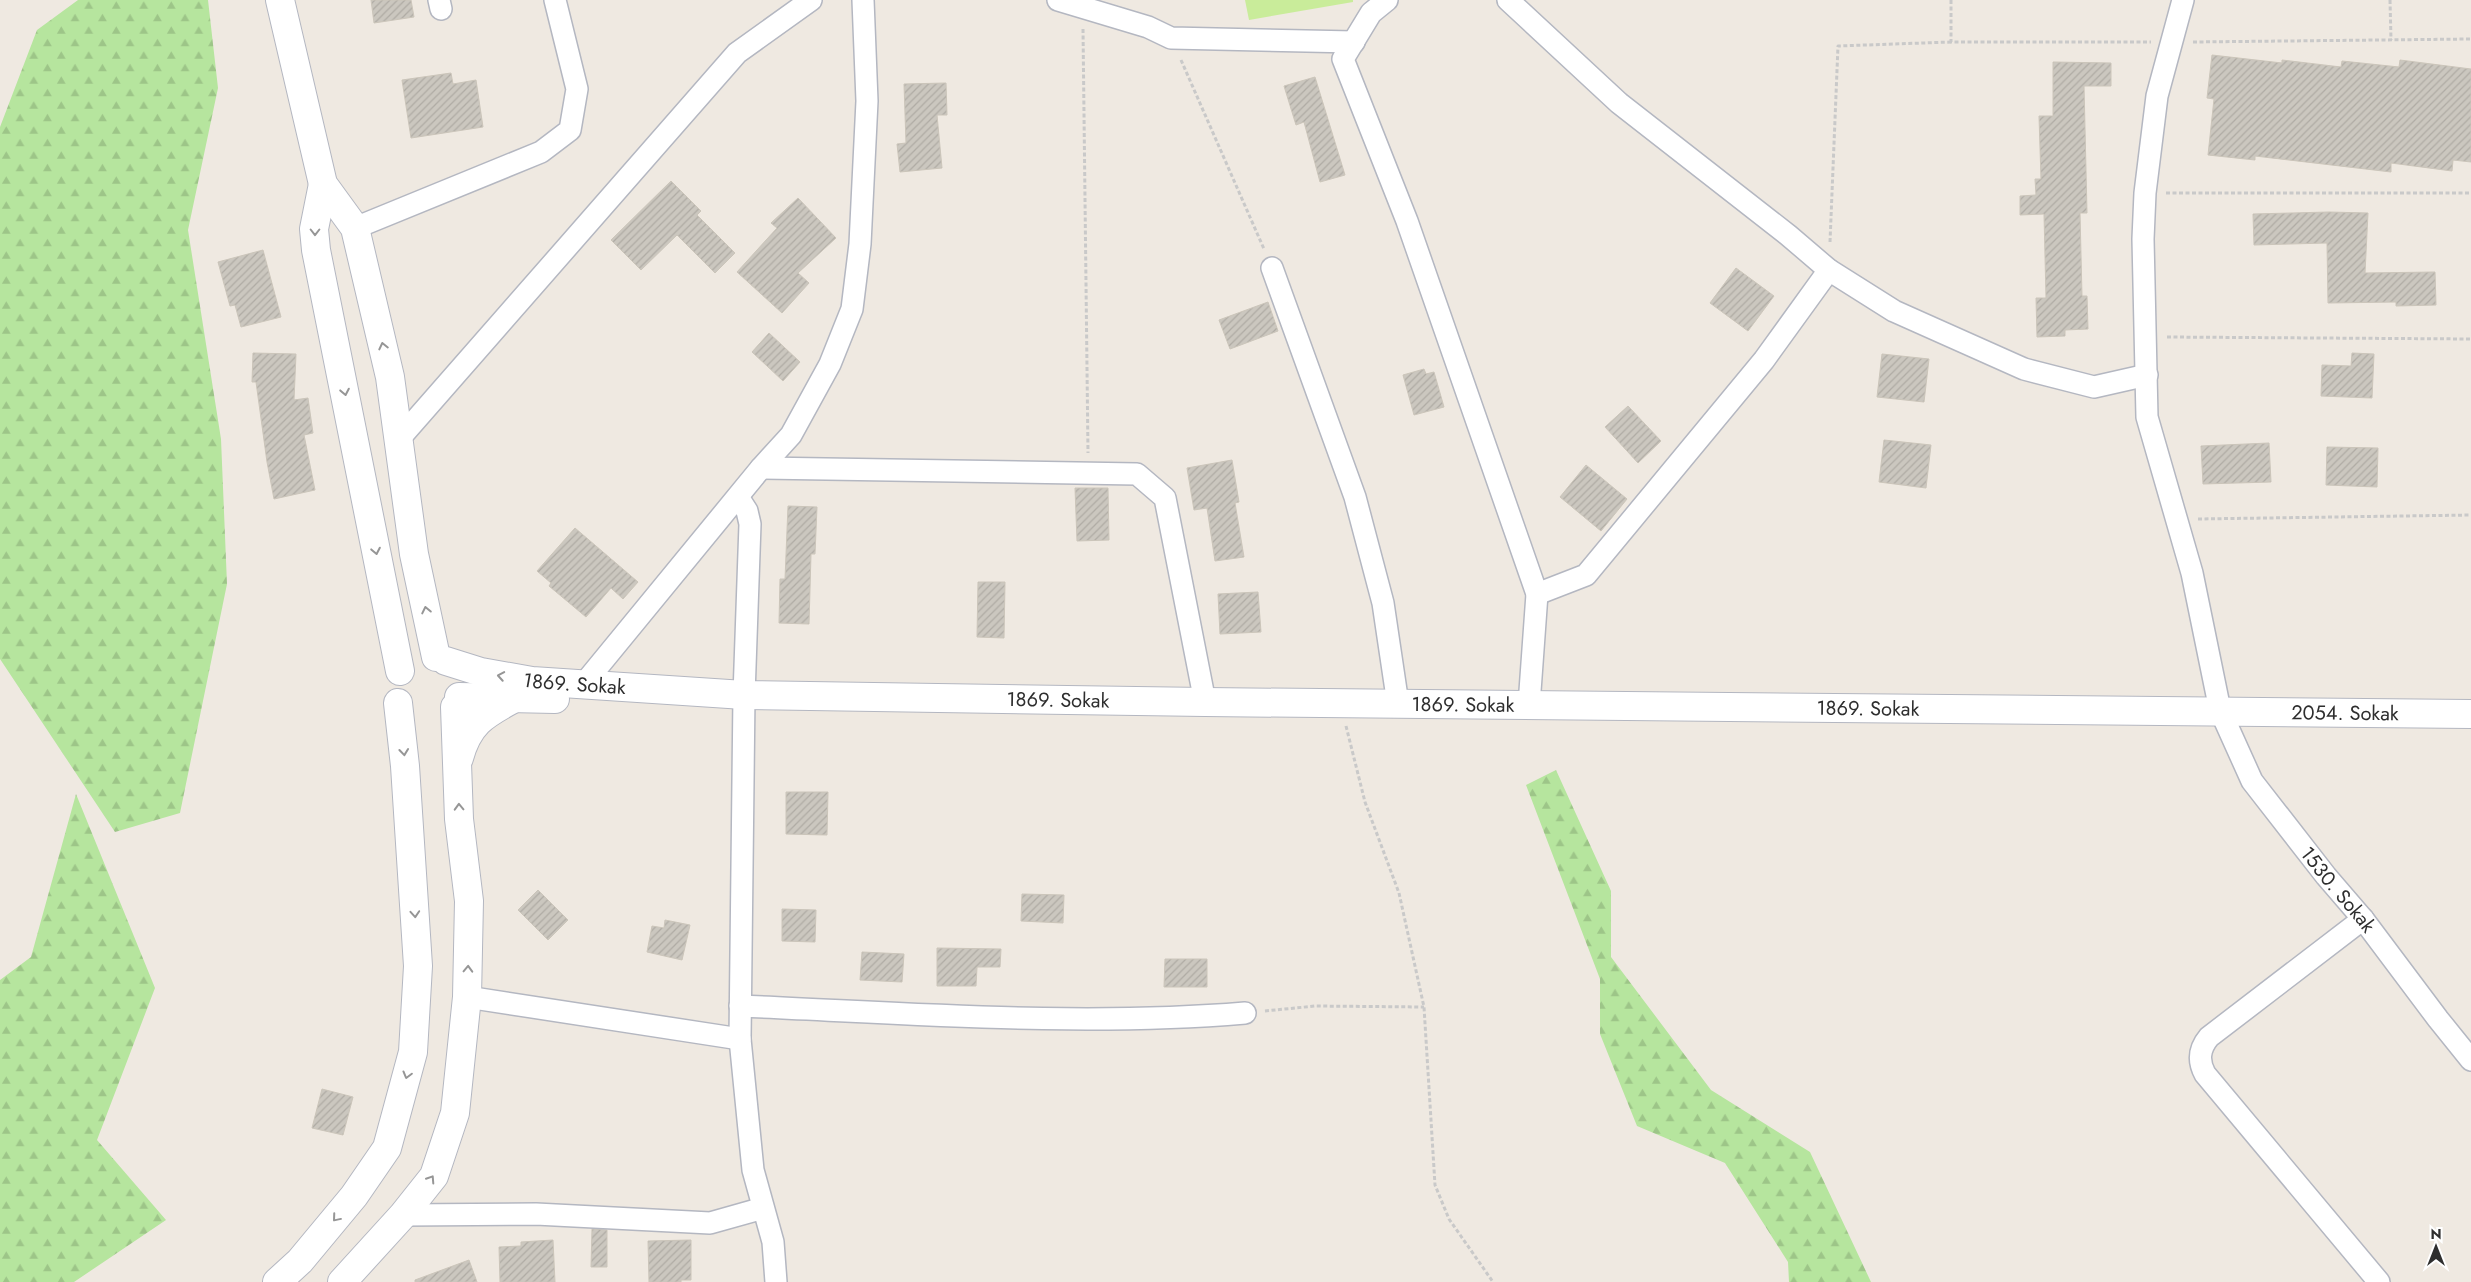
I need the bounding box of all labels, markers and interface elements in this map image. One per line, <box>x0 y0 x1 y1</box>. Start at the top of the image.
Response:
one-way arrow <box>310 229 320 237</box>
one-way arrow <box>378 341 389 350</box>
one-way arrow <box>339 387 349 396</box>
one-way arrow <box>371 547 381 556</box>
one-way arrow <box>421 605 432 614</box>
street label: 1869. Sokak <box>521 666 627 702</box>
one-way arrow <box>497 671 506 682</box>
street label: 1869. Sokak <box>1006 685 1110 716</box>
street label: 1869. Sokak <box>1411 690 1515 720</box>
street label: 1869. Sokak <box>1816 694 1920 724</box>
street label: 2054. Sokak <box>2291 698 2399 728</box>
one-way arrow <box>398 748 409 756</box>
one-way arrow <box>453 803 464 811</box>
street label: 1530. Sokak <box>2293 841 2383 939</box>
one-way arrow <box>409 910 420 918</box>
one-way arrow <box>462 965 473 973</box>
one-way arrow <box>402 1071 413 1079</box>
one-way arrow <box>424 1175 434 1184</box>
one-way arrow <box>333 1212 341 1221</box>
north arrow <box>2411 1222 2461 1272</box>
text: N <box>2430 1224 2442 1244</box>

